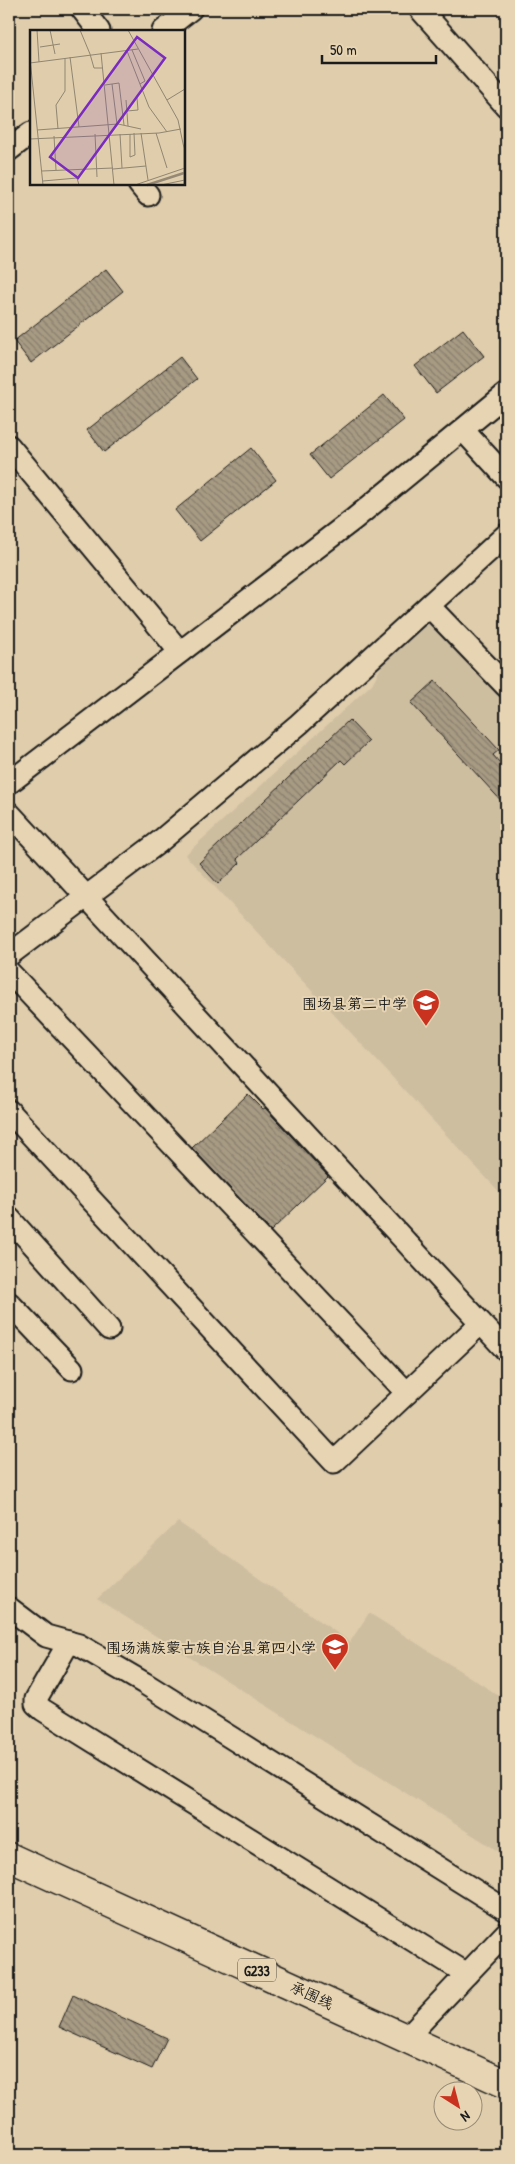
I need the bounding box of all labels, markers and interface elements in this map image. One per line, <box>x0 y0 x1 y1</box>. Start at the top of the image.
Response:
inset map <box>30 30 185 185</box>
scale bar <box>322 32 436 64</box>
text: 50 m <box>330 39 357 60</box>
school or university icon: 围场县第二中学 <box>411 988 441 1027</box>
place label: 围场县第二中学 <box>302 993 407 1014</box>
school or university icon: 围场满族蒙古族自治县第四小学 <box>320 1632 350 1671</box>
place label: 围场满族蒙古族自治县第四小学 <box>106 1637 316 1658</box>
road number: G233 <box>238 1958 276 1982</box>
street label: 承围线 <box>287 1976 337 2014</box>
north arrow <box>432 2082 482 2132</box>
text: N <box>457 2107 475 2127</box>

